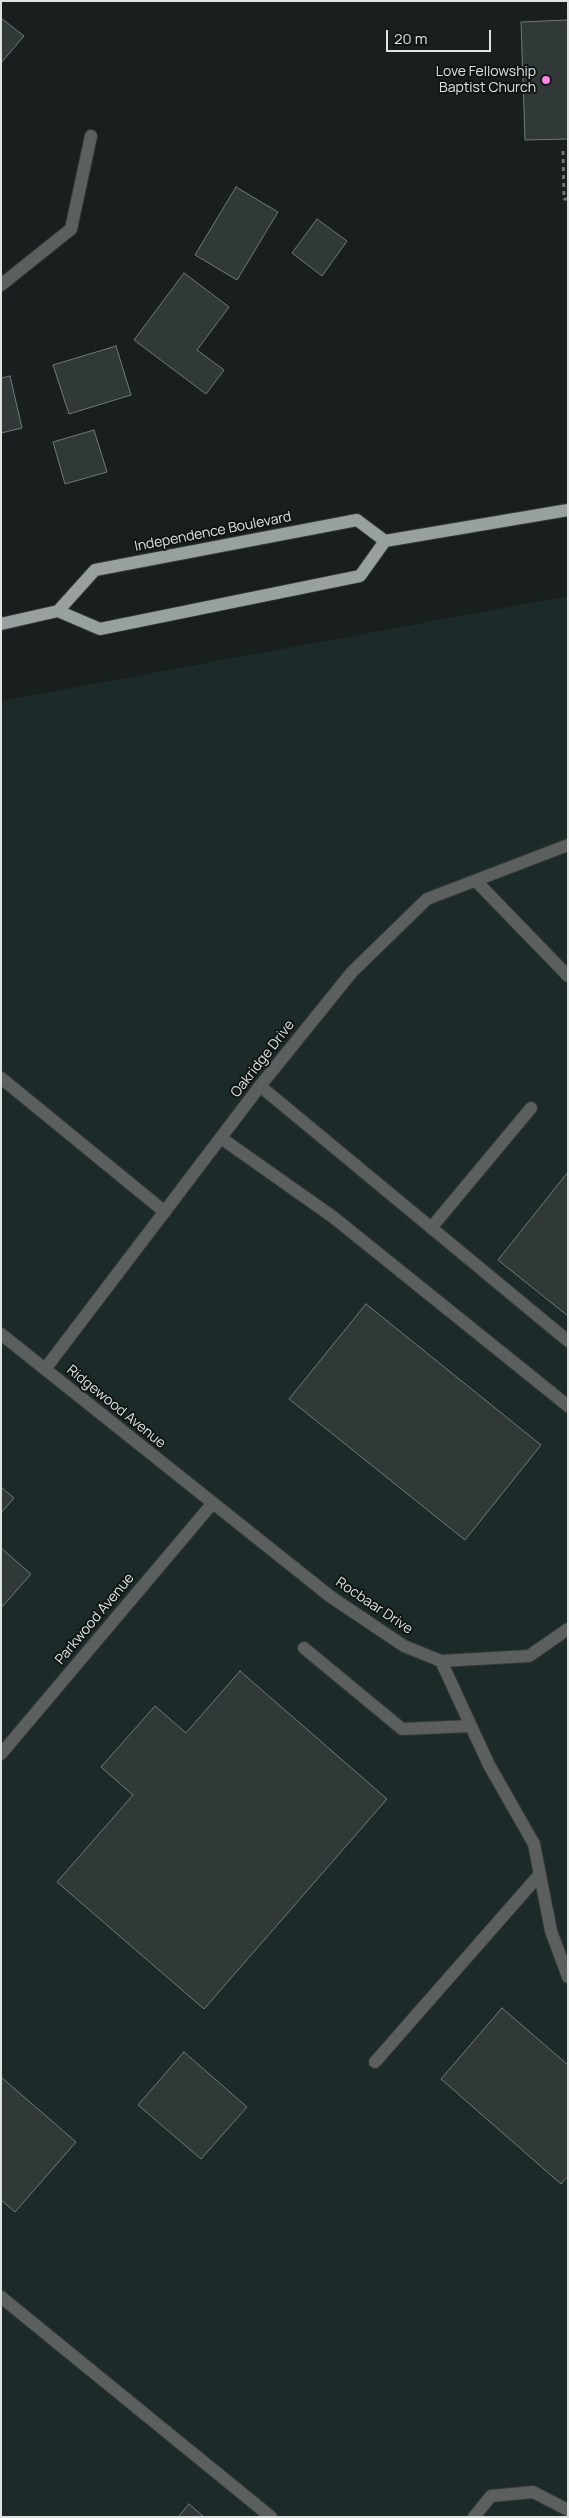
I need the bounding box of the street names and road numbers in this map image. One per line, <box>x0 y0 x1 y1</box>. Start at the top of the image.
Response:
street label: Independence Boulevard <box>133 509 293 555</box>
street label: Oakridge Drive <box>228 1017 298 1101</box>
street label: Ridgewood Avenue <box>63 1362 169 1452</box>
street label: Parkwood Avenue <box>52 1570 138 1668</box>
street label: Rocbaar Drive <box>332 1574 416 1638</box>

